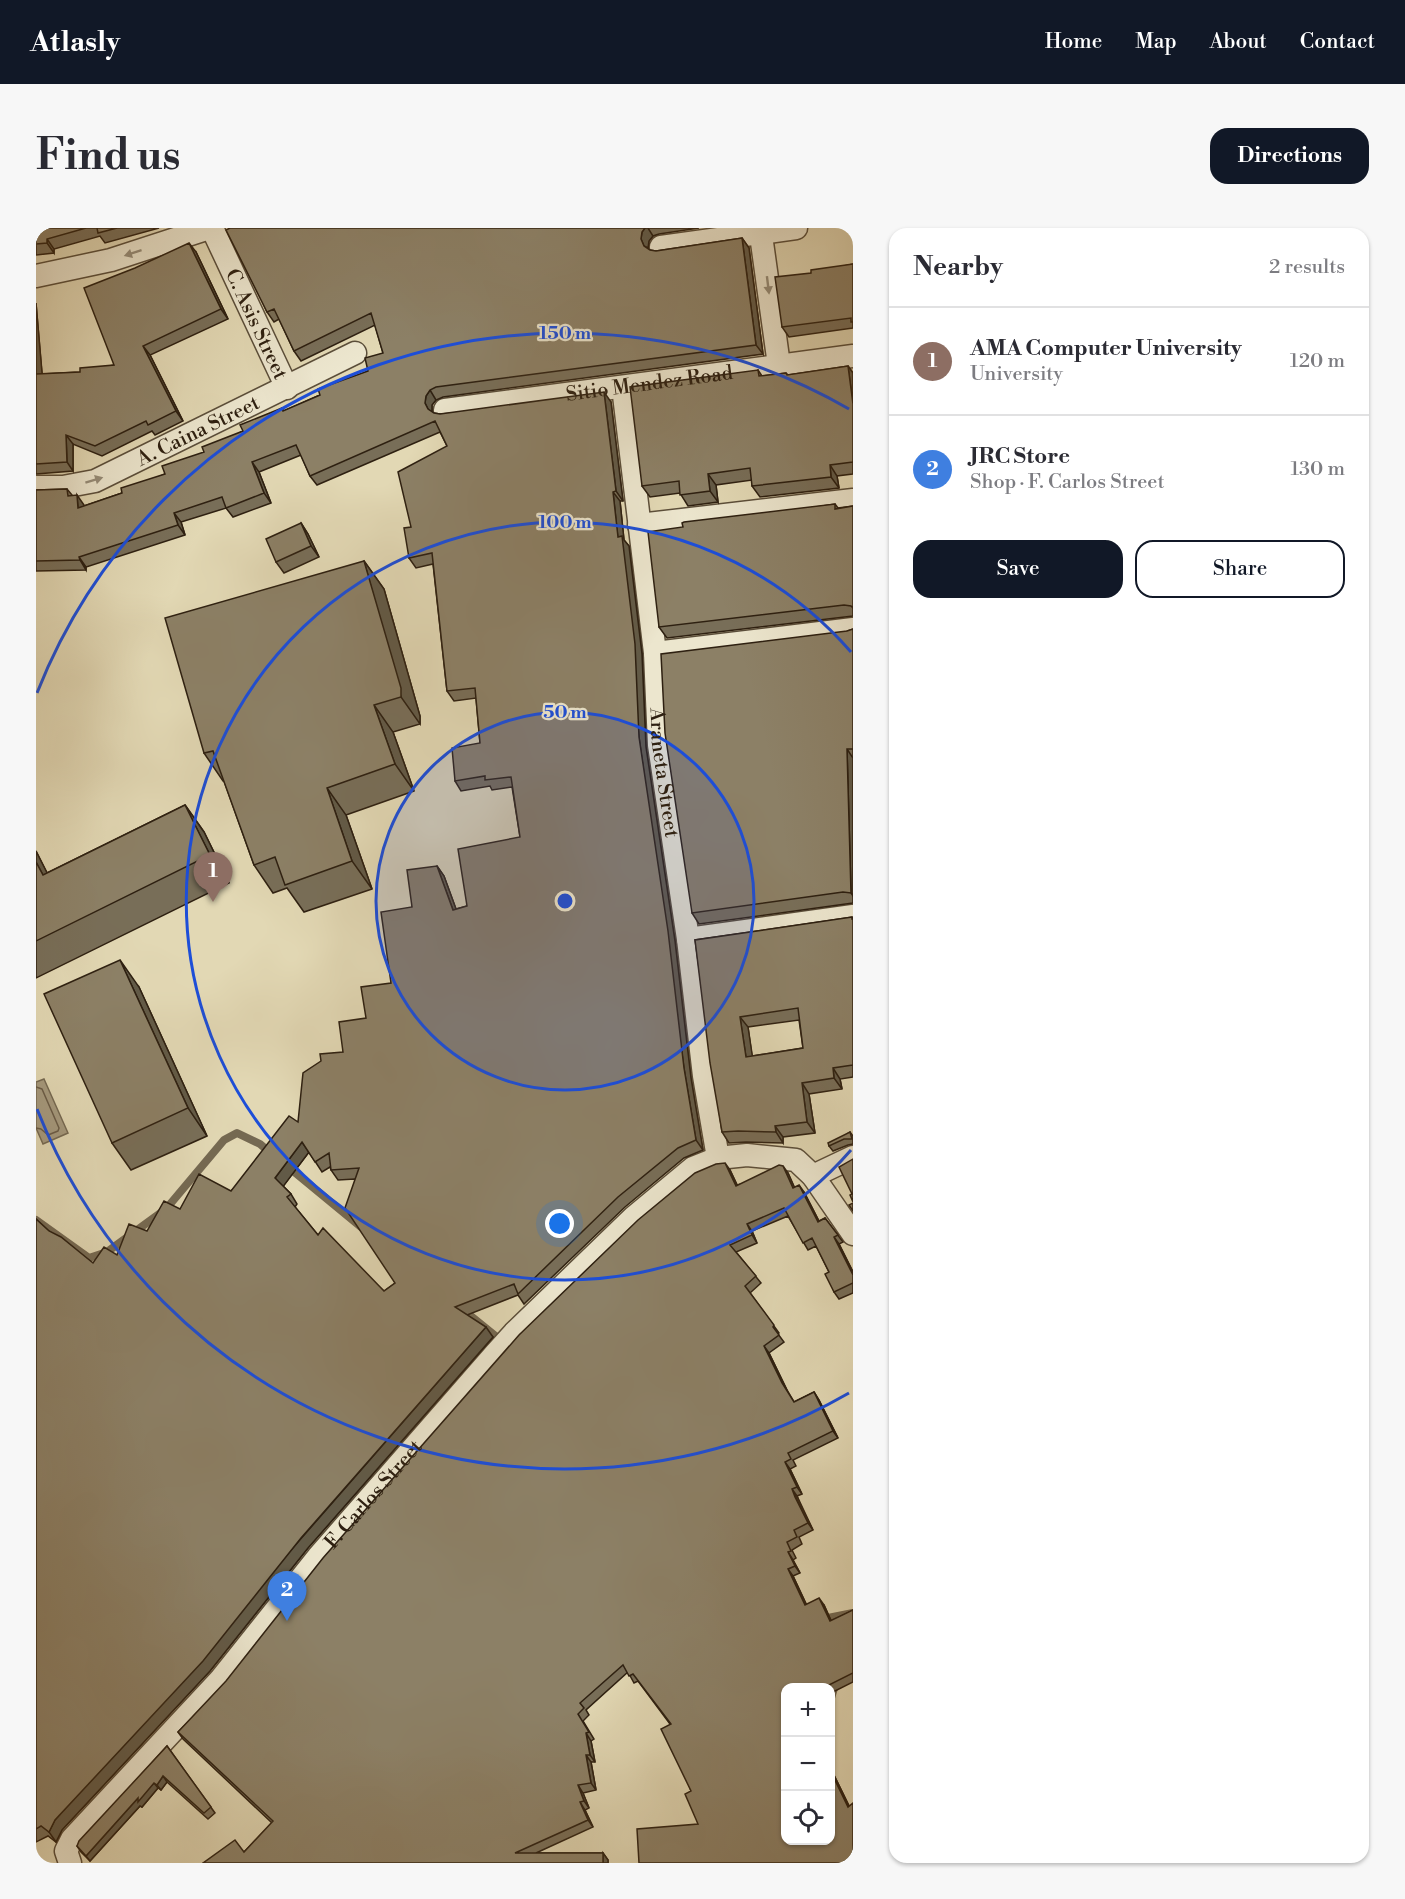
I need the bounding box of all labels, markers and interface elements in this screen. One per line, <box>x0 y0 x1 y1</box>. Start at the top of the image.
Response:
text: Atlasly <box>30 25 120 60</box>
text: Home <box>1045 29 1102 55</box>
text: Map <box>1135 29 1177 55</box>
text: About <box>1210 29 1267 55</box>
text: Contact <box>1300 29 1375 55</box>
button: Directions <box>1210 128 1369 184</box>
text: Find us <box>36 130 180 183</box>
one-way arrow <box>124 249 142 258</box>
text: Nearby <box>913 251 1003 283</box>
text: 2 results <box>1269 255 1345 280</box>
street label: C. Asis Street <box>219 265 292 384</box>
one-way arrow <box>763 276 772 295</box>
text: 150 m <box>539 322 592 345</box>
text: AMA Computer University <box>970 335 1242 362</box>
text: 1 <box>928 349 937 374</box>
text: 120 m <box>1290 349 1345 374</box>
street label: Sitio Mendez Road <box>564 361 735 408</box>
text: University <box>970 362 1063 387</box>
street label: A. Caina Street <box>132 391 264 473</box>
text: JRC Store <box>970 443 1070 470</box>
text: 2 <box>926 457 939 482</box>
text: 130 m <box>1290 457 1345 482</box>
text: Shop · F. Carlos Street <box>970 470 1165 495</box>
one-way arrow <box>85 475 103 484</box>
text: 100 m <box>538 511 592 534</box>
button: Save <box>913 540 1123 598</box>
button: Share <box>1135 540 1345 598</box>
text: 50 m <box>543 701 587 724</box>
street label: Araneta Street <box>643 706 684 839</box>
pin: 1 <box>194 852 232 902</box>
centre of rings <box>555 891 575 911</box>
your location <box>545 1209 574 1238</box>
street label: F. Carlos Street <box>320 1435 428 1555</box>
pin: 2 <box>268 1572 306 1621</box>
map controls <box>781 1683 835 1845</box>
button: + <box>781 1683 835 1737</box>
button: − <box>781 1737 835 1791</box>
button: locate <box>781 1791 835 1845</box>

